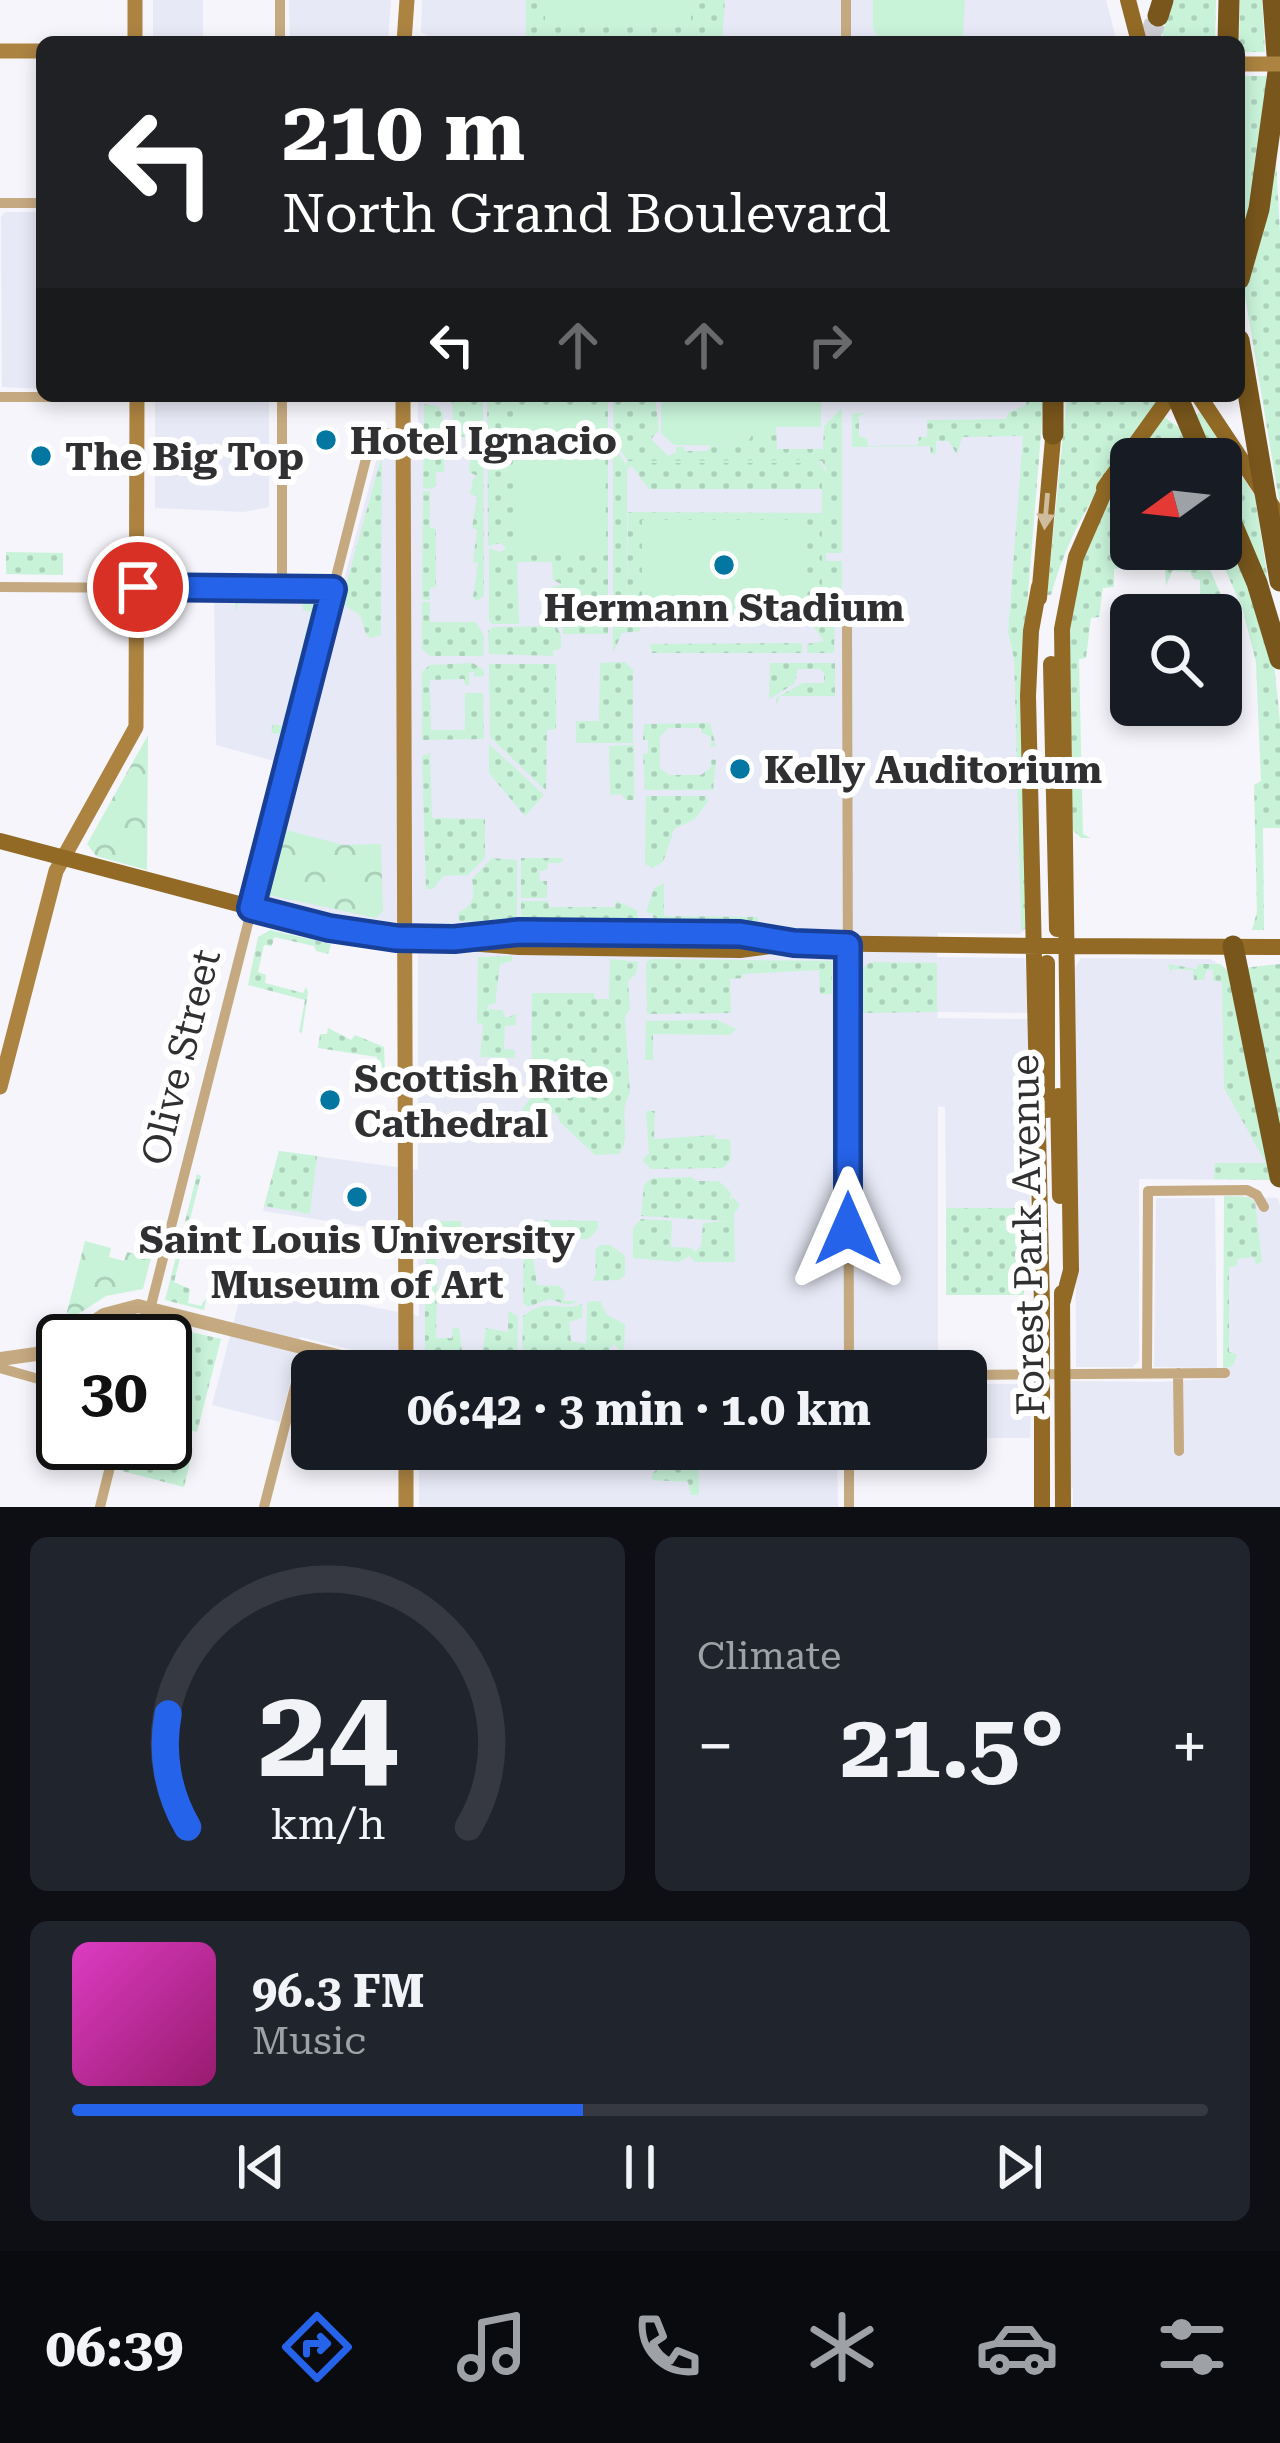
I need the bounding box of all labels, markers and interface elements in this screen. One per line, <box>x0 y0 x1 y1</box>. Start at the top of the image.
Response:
text: 210 m <box>282 82 525 180</box>
icon: left <box>84 84 240 240</box>
text: North Grand Boulevard <box>282 182 891 245</box>
icon: left <box>419 312 485 378</box>
icon: ahead <box>545 312 611 378</box>
icon: ahead <box>671 312 737 378</box>
icon: right <box>797 312 863 378</box>
place label: Hotel Ignacio <box>350 418 617 464</box>
marker: Hotel Ignacio <box>313 427 339 453</box>
place label: The Big Top <box>65 434 304 480</box>
north arrow <box>1110 438 1242 570</box>
map controls <box>1110 438 1242 726</box>
marker: The Big Top <box>28 443 54 469</box>
one-way arrow <box>1036 493 1055 530</box>
pin <box>87 536 189 638</box>
marker: Hermann Stadium <box>711 552 737 578</box>
icon: arrive <box>105 554 171 620</box>
place label: Hermann Stadium <box>544 585 904 631</box>
button: search <box>1110 594 1242 726</box>
place label: Kelly Auditorium <box>764 747 1102 793</box>
marker: Kelly Auditorium <box>727 756 753 782</box>
street label: Olive Street <box>132 945 230 1170</box>
street label: Forest Park Avenue <box>1002 1054 1054 1416</box>
place label: Scottish Rite Cathedral <box>354 1056 608 1147</box>
marker: Scottish Rite Cathedral <box>317 1087 343 1113</box>
position arrow <box>785 1166 911 1292</box>
marker: Saint Louis University Museum of Art <box>344 1184 370 1210</box>
place label: Saint Louis University Museum of Art <box>139 1217 575 1308</box>
speed limit sign: 30 <box>36 1314 192 1470</box>
text: 06:42 · 3 min · 1.0 km <box>407 1383 871 1436</box>
text: Climate <box>697 1633 841 1679</box>
text: 24 <box>258 1660 397 1806</box>
text: 21.5° <box>840 1694 1065 1799</box>
text: − <box>697 1708 734 1785</box>
text: + <box>1171 1708 1208 1785</box>
text: km/h <box>270 1799 385 1849</box>
text: 96.3 FM <box>252 1965 424 2018</box>
text: Music <box>252 2018 366 2064</box>
icon: previous <box>228 2134 294 2200</box>
icon: pause <box>607 2134 673 2200</box>
icon: next <box>986 2134 1052 2200</box>
icon: directions <box>275 2305 359 2389</box>
icon: music <box>450 2305 534 2389</box>
icon: phone <box>625 2305 709 2389</box>
icon: climate <box>800 2305 884 2389</box>
icon: car <box>975 2305 1059 2389</box>
icon: filters <box>1150 2305 1234 2389</box>
text: 06:39 <box>46 2316 183 2379</box>

